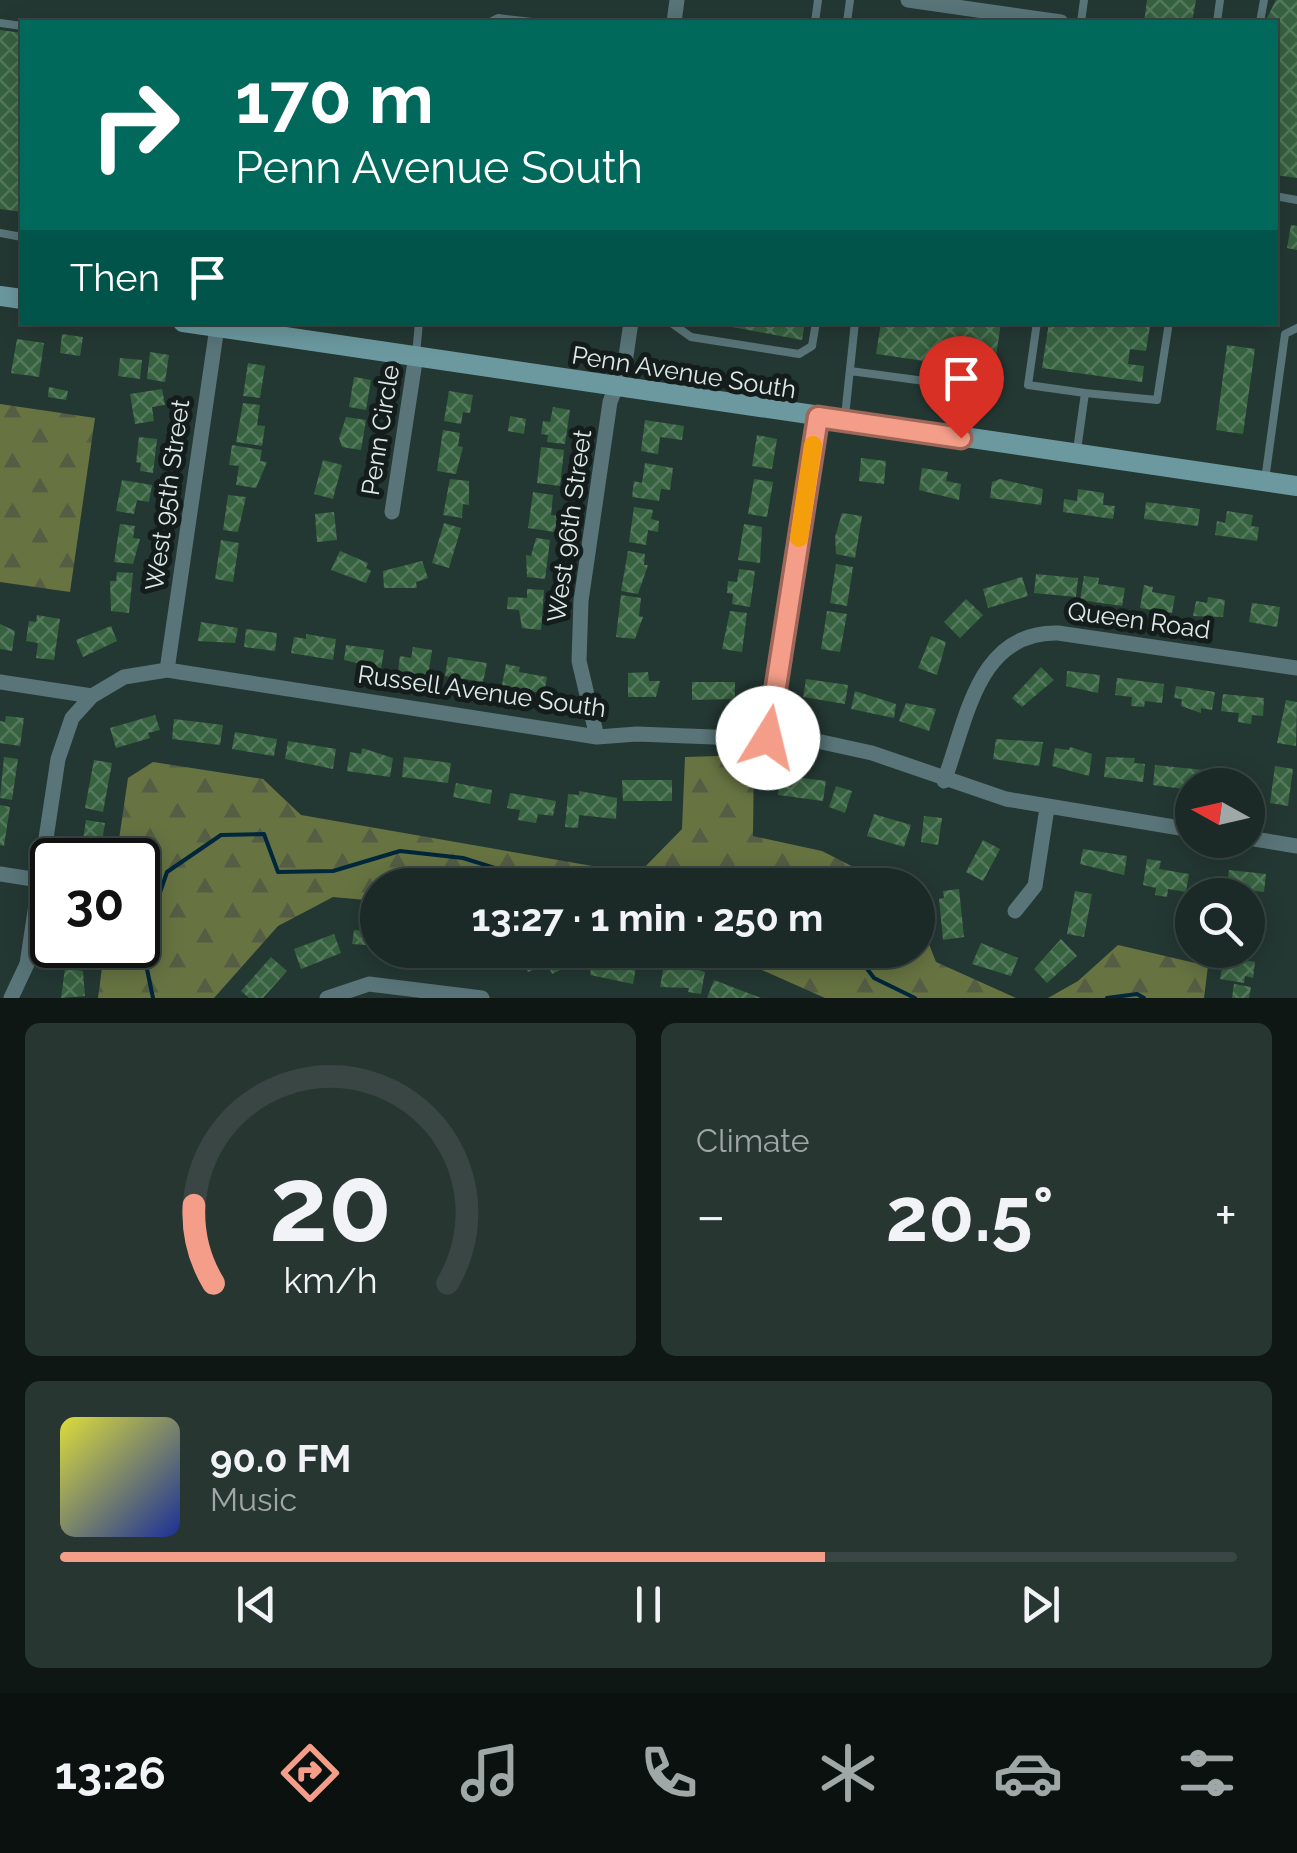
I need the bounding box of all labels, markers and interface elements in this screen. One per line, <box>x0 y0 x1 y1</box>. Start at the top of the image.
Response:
text: 170 m <box>235 57 434 139</box>
icon: right <box>70 60 200 190</box>
text: Penn Avenue South <box>235 141 643 194</box>
icon: arrive <box>180 250 235 305</box>
text: Then <box>70 255 160 300</box>
pin <box>919 336 1004 439</box>
street label: Penn Avenue South <box>570 339 798 405</box>
icon: arrive <box>934 351 989 406</box>
street label: Penn Circle <box>355 363 405 497</box>
street label: West 95th Street <box>139 397 195 593</box>
street label: West 96th Street <box>541 427 597 624</box>
street label: Queen Road <box>1066 595 1212 645</box>
street label: Russell Avenue South <box>356 659 608 723</box>
position arrow <box>716 686 820 790</box>
north arrow <box>1175 768 1265 858</box>
map controls <box>1175 768 1265 968</box>
speed limit sign: 30 <box>30 838 160 968</box>
button: search <box>1175 878 1265 968</box>
text: 13:27 · 1 min · 250 m <box>472 895 823 940</box>
text: Climate <box>696 1122 810 1159</box>
text: 20 <box>269 1143 392 1265</box>
text: 20.5° <box>886 1170 1054 1259</box>
text: − <box>696 1183 726 1248</box>
text: + <box>1214 1183 1237 1248</box>
text: km/h <box>283 1259 378 1301</box>
text: 90.0 FM <box>210 1436 351 1481</box>
text: Music <box>210 1481 297 1518</box>
icon: previous <box>229 1577 284 1632</box>
icon: pause <box>621 1577 676 1632</box>
icon: next <box>1013 1577 1068 1632</box>
icon: directions <box>275 1738 345 1808</box>
icon: music <box>455 1738 525 1808</box>
icon: phone <box>634 1738 704 1808</box>
icon: climate <box>813 1738 883 1808</box>
icon: car <box>993 1738 1063 1808</box>
icon: filters <box>1172 1738 1242 1808</box>
text: 13:26 <box>55 1747 166 1800</box>

